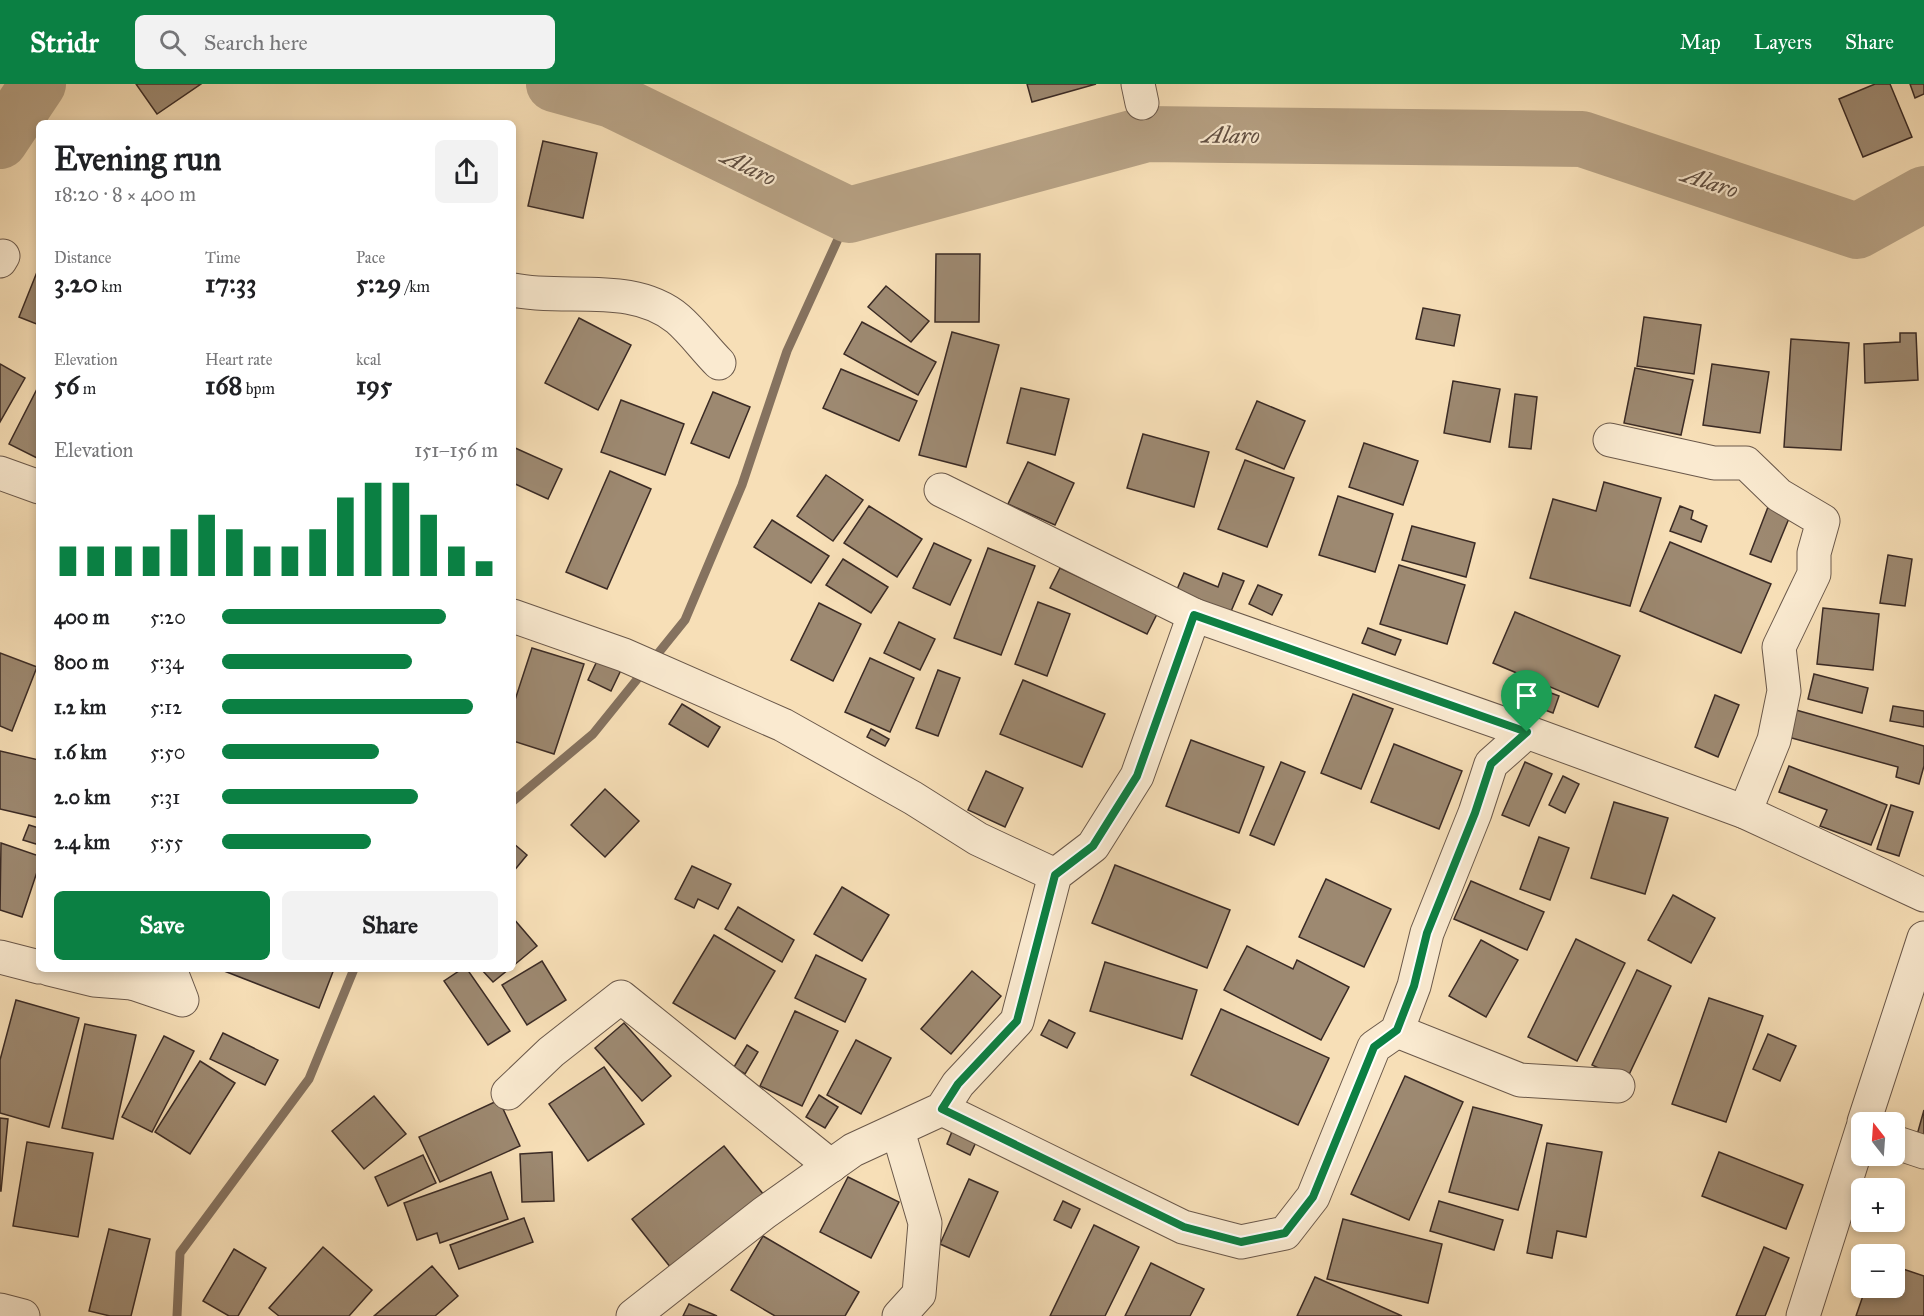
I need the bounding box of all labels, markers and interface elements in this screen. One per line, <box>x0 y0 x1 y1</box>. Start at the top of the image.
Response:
search box <box>135 15 555 69</box>
text: Stridr <box>30 25 99 60</box>
icon: search <box>156 26 189 59</box>
text: Search here <box>204 29 308 56</box>
text: Map <box>1680 29 1721 55</box>
text: Layers <box>1754 29 1812 55</box>
text: Share <box>1845 29 1894 55</box>
water label: Alaro <box>1199 119 1260 150</box>
text: Evening run <box>54 139 221 179</box>
button: share <box>435 140 498 203</box>
water label: Alaro <box>714 140 781 193</box>
water label: Alaro <box>1675 158 1742 205</box>
text: 18:20 · 8 × 400 m <box>54 182 196 206</box>
text: Distance <box>54 248 111 267</box>
text: Time <box>205 248 240 267</box>
text: Pace <box>356 248 385 267</box>
text: 3.20 <box>54 267 98 299</box>
text: 17:33 <box>205 267 257 299</box>
text: 5:29 <box>356 267 401 299</box>
text: km <box>98 277 122 296</box>
text: /km <box>401 277 430 296</box>
text: Elevation <box>54 350 118 369</box>
text: Heart rate <box>205 350 272 369</box>
text: kcal <box>356 350 381 369</box>
text: 56 <box>54 369 79 401</box>
text: 168 <box>205 369 242 401</box>
text: 195 <box>356 369 392 401</box>
text: m <box>79 379 96 398</box>
text: bpm <box>242 379 275 398</box>
text: Elevation <box>54 438 133 462</box>
text: 151–156 m <box>414 438 498 462</box>
text: 400 m <box>54 605 110 629</box>
text: 5:20 <box>150 605 186 629</box>
text: 800 m <box>54 650 109 674</box>
text: 5:34 <box>150 650 183 674</box>
pin <box>1501 670 1552 732</box>
icon: arrive <box>1510 679 1543 712</box>
text: 1.2 km <box>54 695 106 719</box>
text: 5:12 <box>150 695 182 719</box>
text: 1.6 km <box>54 740 107 764</box>
text: 5:50 <box>150 740 185 764</box>
text: 2.0 km <box>54 785 110 809</box>
text: 5:31 <box>150 785 180 809</box>
text: 2.4 km <box>54 830 110 854</box>
text: 5:55 <box>150 830 183 854</box>
button: Save <box>54 891 270 960</box>
button: Share <box>282 891 498 960</box>
north arrow <box>1851 1112 1905 1166</box>
map controls <box>1851 1112 1905 1298</box>
button: + <box>1851 1178 1905 1232</box>
button: − <box>1851 1244 1905 1298</box>

